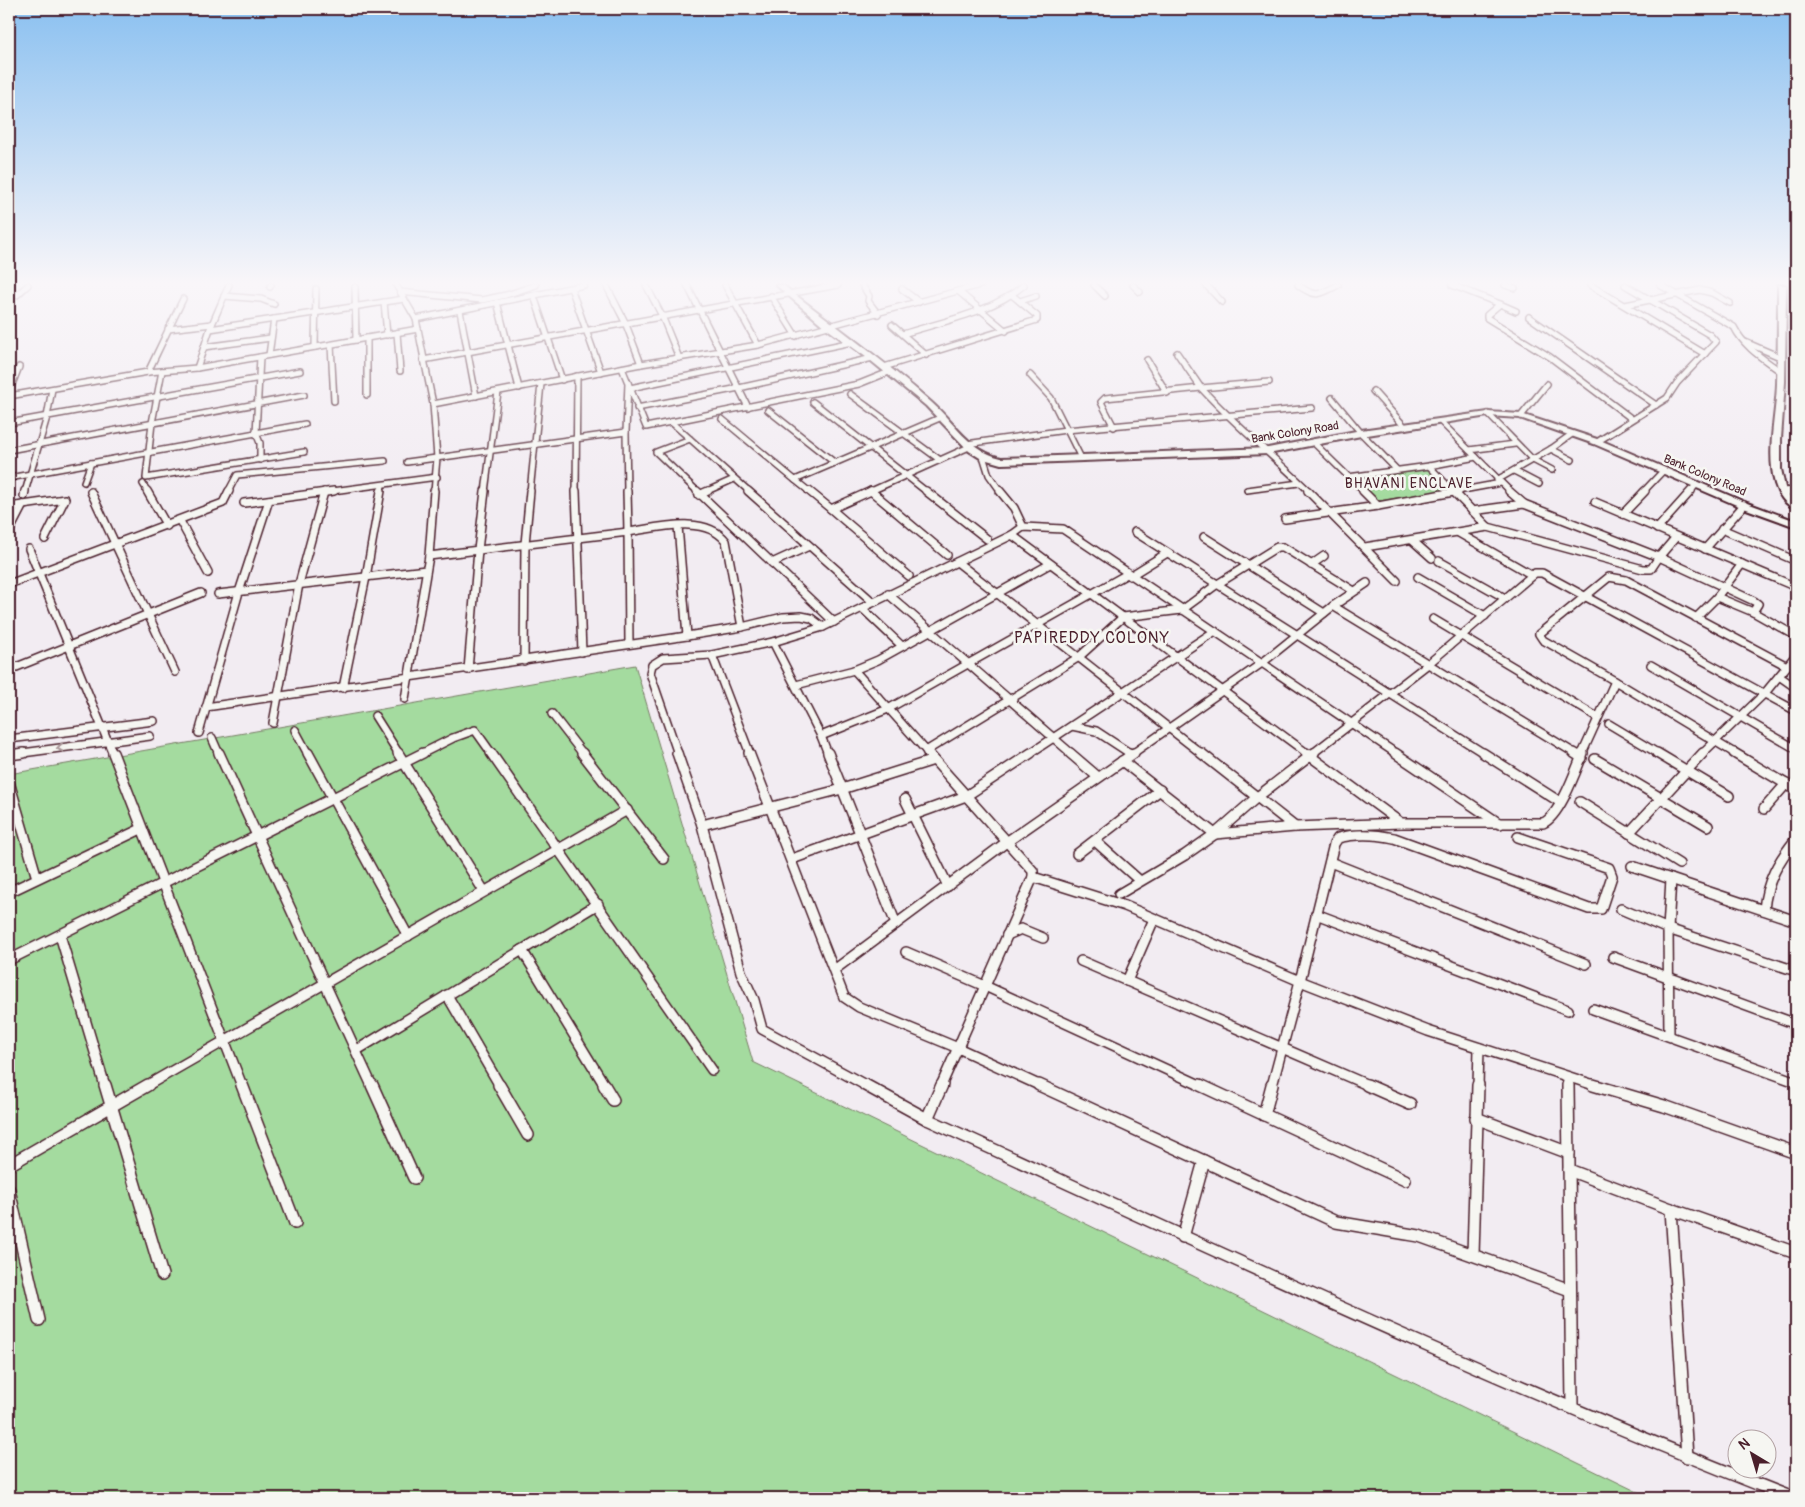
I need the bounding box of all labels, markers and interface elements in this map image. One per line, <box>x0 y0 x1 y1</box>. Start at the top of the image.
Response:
street label: Bank Colony Road <box>1250 418 1340 447</box>
street label: Bank Colony Road <box>1661 451 1749 500</box>
district label: BHAVANI ENCLAVE <box>1345 475 1473 492</box>
district label: PAPIREDDY COLONY <box>1014 628 1170 648</box>
one-way arrow <box>55 742 63 753</box>
north arrow <box>1728 1430 1778 1480</box>
text: N <box>1735 1435 1753 1454</box>

